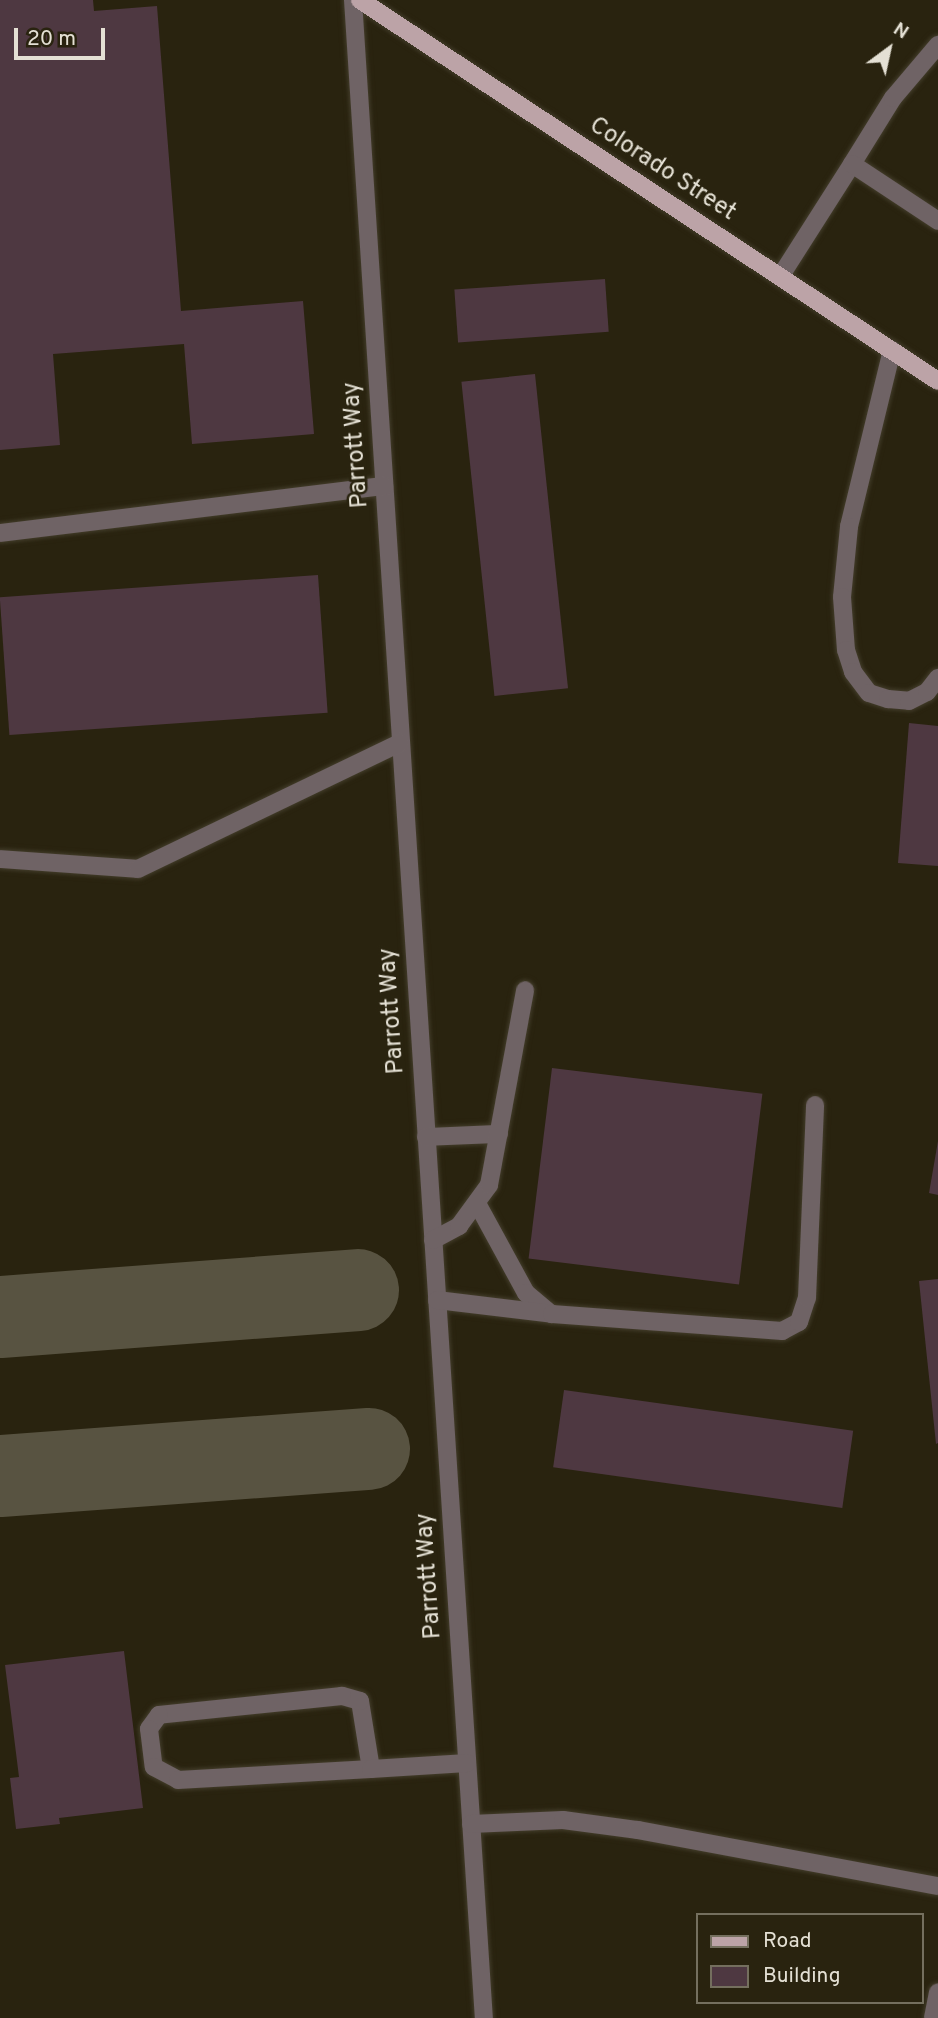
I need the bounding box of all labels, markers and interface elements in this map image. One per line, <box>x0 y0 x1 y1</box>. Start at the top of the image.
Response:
scale bar <box>18 14 108 58</box>
north arrow <box>854 14 924 84</box>
text: N <box>888 18 913 45</box>
text: 20 m <box>27 26 76 53</box>
street label: Colorado Street <box>583 112 741 228</box>
street label: Parrott Way <box>338 381 376 509</box>
street label: Parrott Way <box>374 947 412 1075</box>
street label: Parrott Way <box>411 1512 449 1640</box>
legend <box>696 1913 924 2004</box>
text: Road <box>763 1928 812 1955</box>
text: Building <box>763 1963 841 1990</box>

